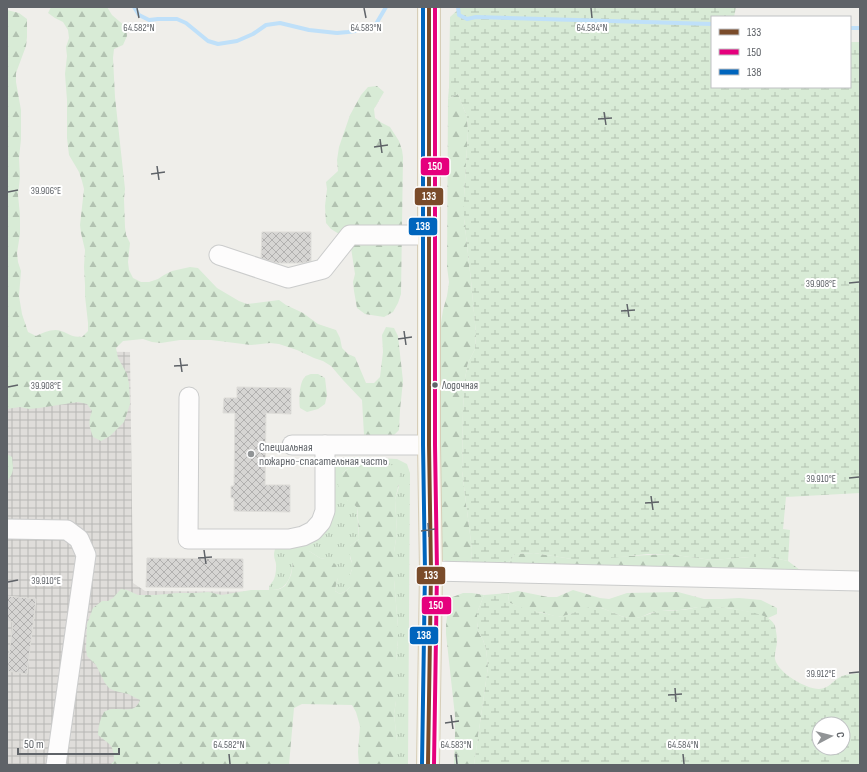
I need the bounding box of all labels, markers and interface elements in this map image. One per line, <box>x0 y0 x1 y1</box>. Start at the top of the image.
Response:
legend <box>711 16 851 88</box>
text: 64.582°N <box>123 22 155 34</box>
text: 64.583°N <box>350 22 382 34</box>
text: 64.584°N <box>576 22 608 34</box>
text: 133 <box>747 25 761 40</box>
text: 150 <box>747 45 761 60</box>
text: 138 <box>747 65 761 80</box>
line badge: 150 <box>420 157 450 176</box>
text: 150 <box>428 160 442 173</box>
text: 39.906°E <box>31 185 61 197</box>
line badge: 133 <box>414 187 444 206</box>
text: 133 <box>422 190 436 203</box>
line badge: 138 <box>408 217 438 236</box>
text: 138 <box>416 220 430 233</box>
text: 39.908°E <box>806 278 836 290</box>
place label: Лодочная <box>441 379 478 392</box>
text: 39.908°E <box>31 380 61 392</box>
marker: Лодочная <box>430 380 440 390</box>
place label: Специальная пожарно-спасательная часть <box>259 440 388 469</box>
marker: Специальная пожарно-спасательная часть <box>246 449 256 459</box>
text: 39.910°E <box>806 473 836 485</box>
line badge: 133 <box>416 566 446 585</box>
text: 133 <box>424 569 438 582</box>
text: 39.910°E <box>31 575 61 587</box>
line badge: 150 <box>421 596 452 615</box>
text: 150 <box>429 599 443 612</box>
line badge: 138 <box>409 626 439 645</box>
text: 138 <box>417 629 431 642</box>
text: 39.912°E <box>806 668 836 680</box>
north arrow <box>811 716 851 756</box>
scale bar <box>18 730 119 756</box>
text: С <box>834 731 847 739</box>
text: 50 m <box>24 737 44 752</box>
text: 64.582°N <box>213 739 245 751</box>
text: 64.583°N <box>440 739 472 751</box>
text: 64.584°N <box>667 739 699 751</box>

